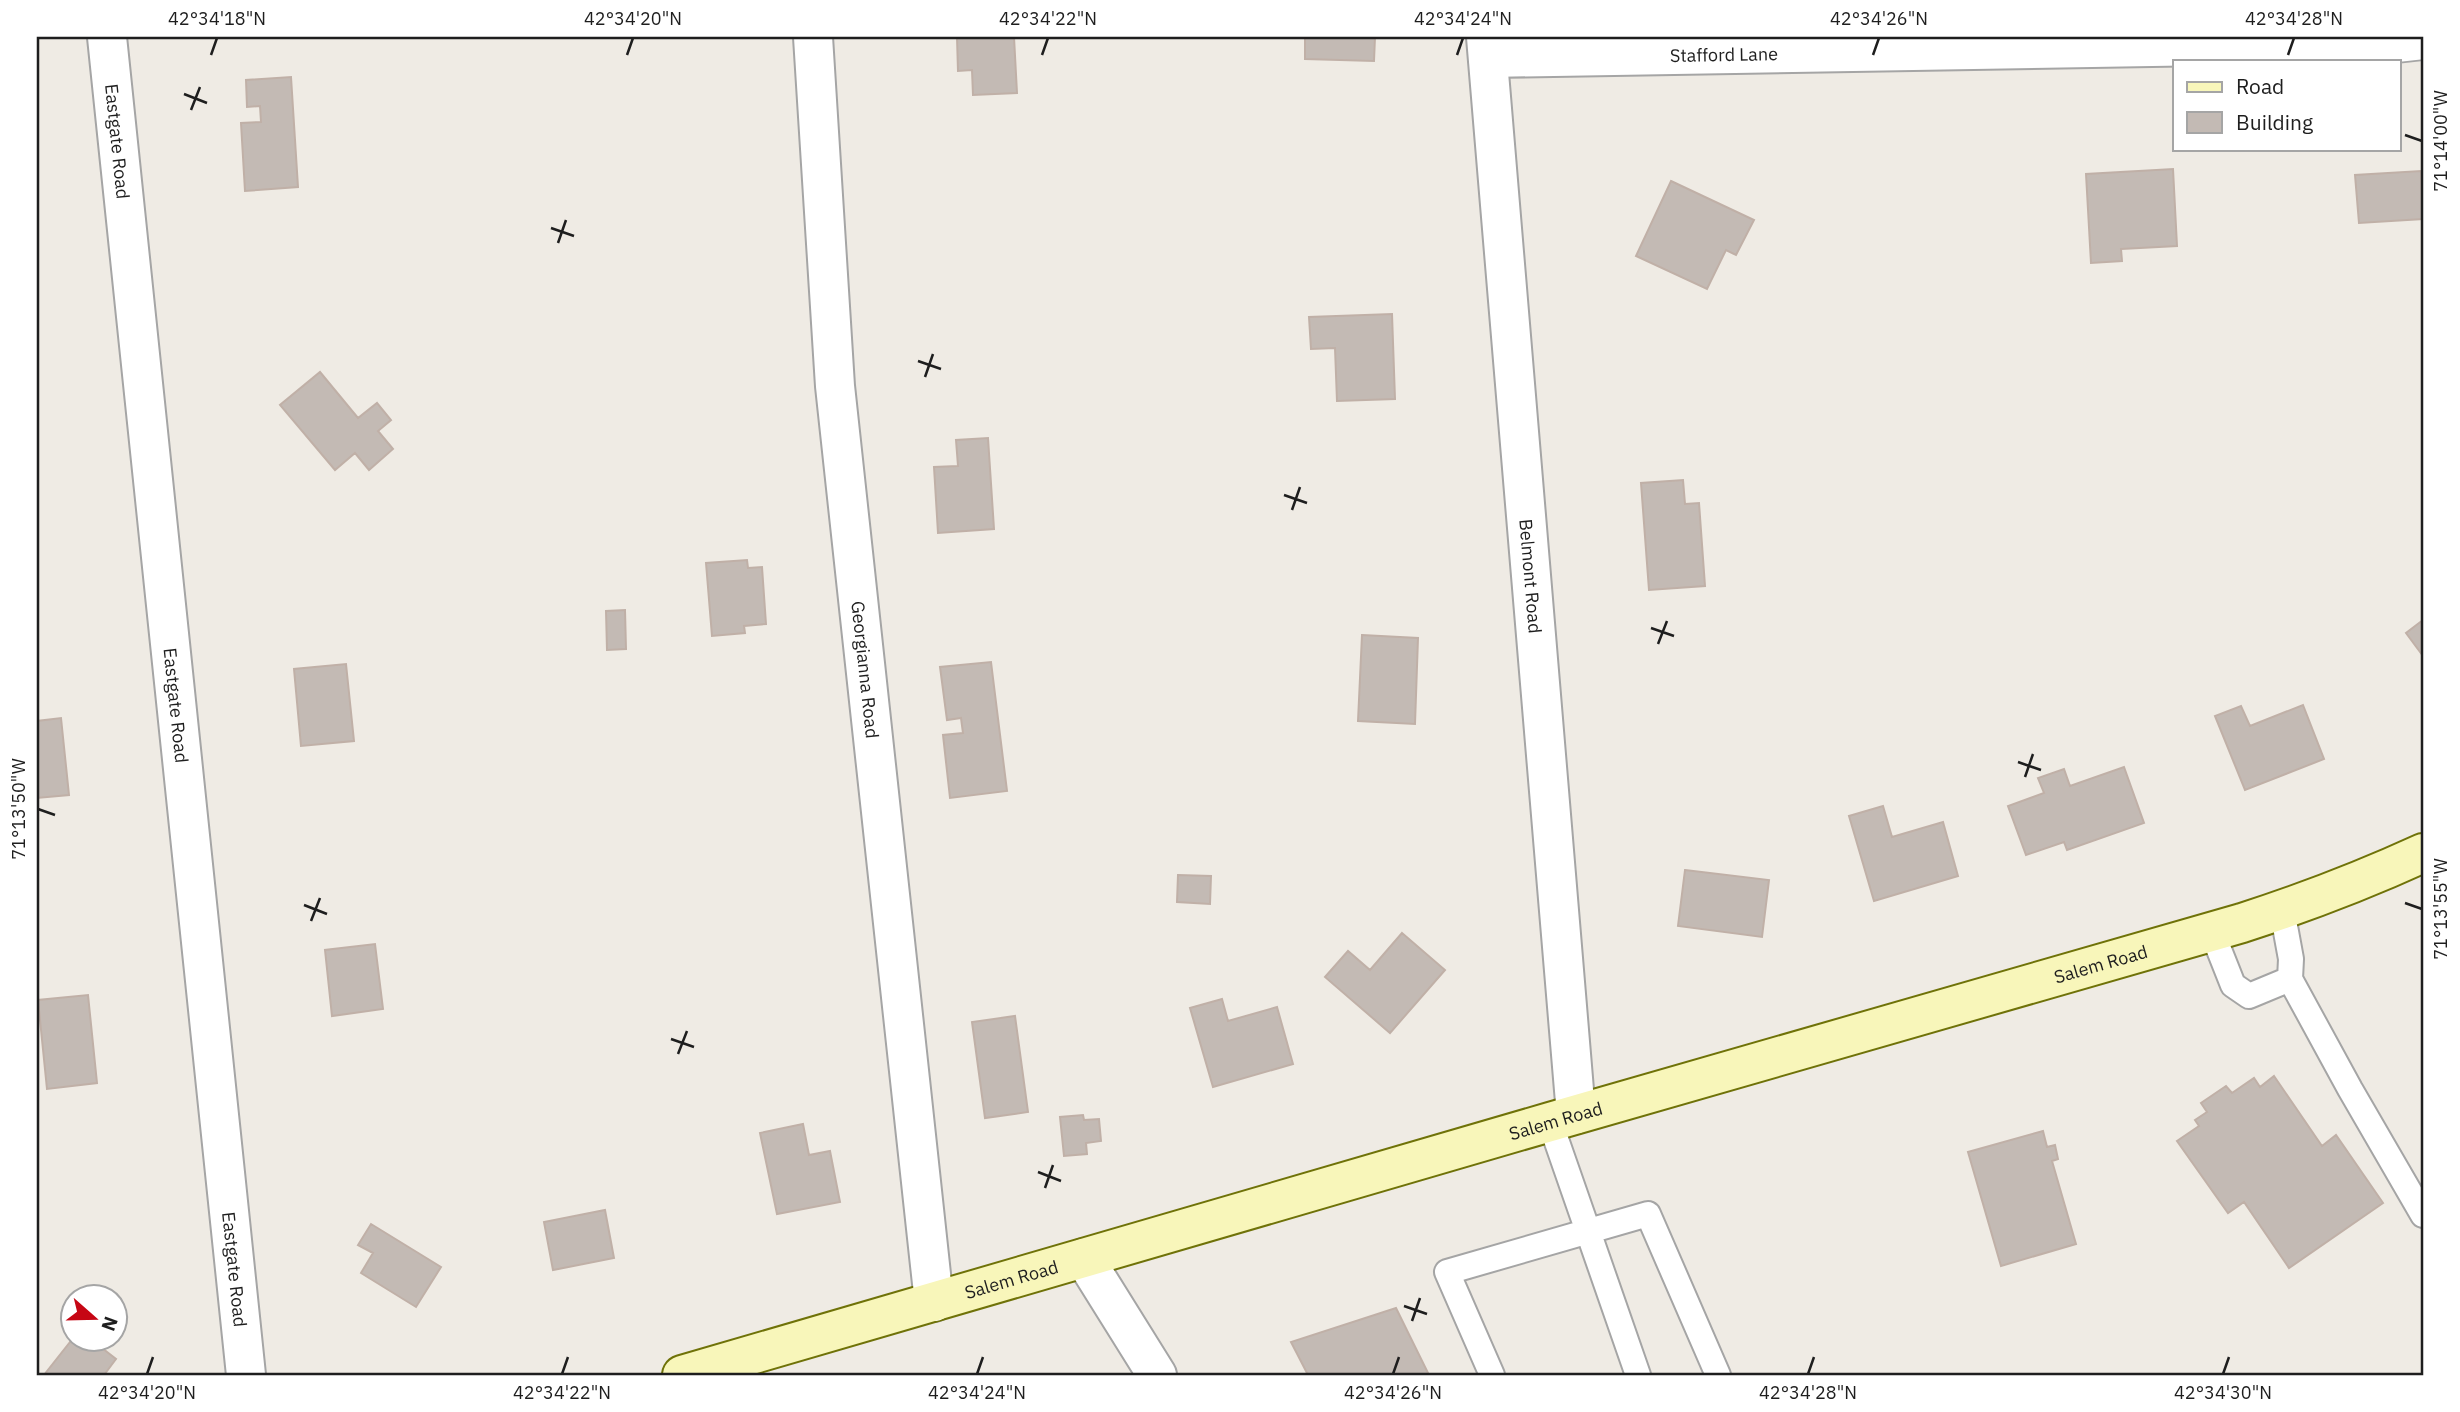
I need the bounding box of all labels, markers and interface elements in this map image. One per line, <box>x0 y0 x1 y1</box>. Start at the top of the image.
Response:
text: 42°34'18"N <box>168 7 266 30</box>
text: 42°34'20"N <box>584 7 682 30</box>
text: 42°34'22"N <box>999 7 1097 30</box>
text: 42°34'24"N <box>1414 7 1512 30</box>
text: 42°34'26"N <box>1830 7 1928 30</box>
text: 42°34'28"N <box>2245 7 2343 30</box>
street label: Stafford Lane <box>1670 42 1778 66</box>
legend <box>2173 60 2400 150</box>
text: Road <box>2236 72 2284 100</box>
street label: Eastgate Road <box>100 83 135 200</box>
text: 71°14'00"W <box>2429 90 2452 192</box>
text: Building <box>2236 108 2313 136</box>
street label: Belmont Road <box>1515 518 1547 634</box>
street label: Georgianna Road <box>847 600 885 740</box>
street label: Eastgate Road <box>159 647 194 764</box>
text: 71°13'50"W <box>7 758 30 860</box>
text: 71°13'55"W <box>2429 858 2452 960</box>
street label: Salem Road <box>2051 939 2150 988</box>
street label: Salem Road <box>1506 1096 1605 1145</box>
street label: Eastgate Road <box>218 1211 252 1328</box>
street label: Salem Road <box>962 1255 1061 1304</box>
north arrow <box>60 1282 130 1352</box>
text: N <box>96 1313 124 1334</box>
text: 42°34'20"N <box>98 1381 196 1404</box>
text: 42°34'22"N <box>513 1381 611 1404</box>
text: 42°34'24"N <box>928 1381 1026 1404</box>
text: 42°34'26"N <box>1344 1381 1442 1404</box>
text: 42°34'28"N <box>1759 1381 1857 1404</box>
text: 42°34'30"N <box>2174 1381 2272 1404</box>

